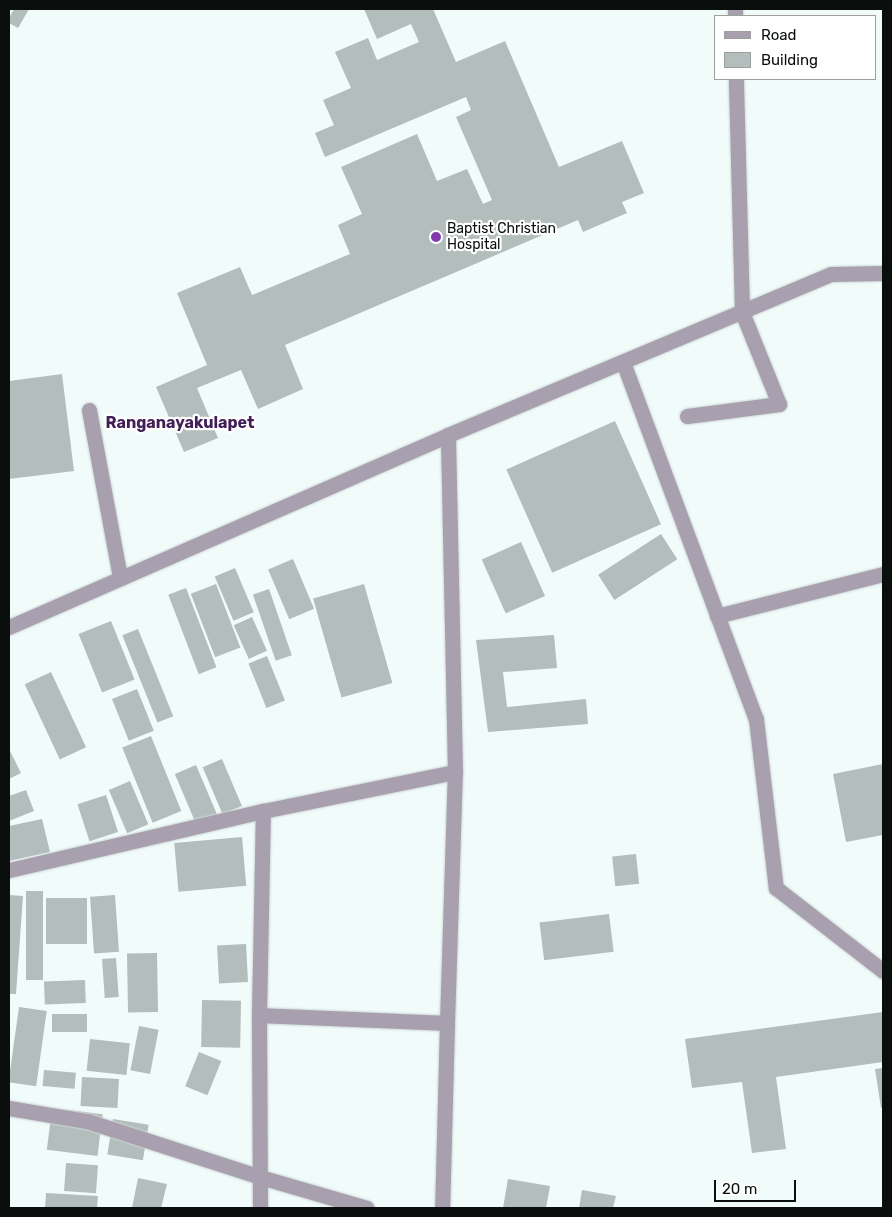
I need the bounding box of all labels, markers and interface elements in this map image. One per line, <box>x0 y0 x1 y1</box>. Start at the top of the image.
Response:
legend <box>714 15 877 80</box>
text: Road <box>761 26 797 44</box>
text: Building <box>761 51 818 69</box>
place label: Baptist Christian Hospital <box>447 221 556 253</box>
marker: Baptist Christian Hospital <box>429 230 443 244</box>
district label: Ranganayakulapet <box>105 413 255 433</box>
scale bar <box>717 1170 800 1202</box>
text: 20 m <box>722 1180 757 1198</box>

